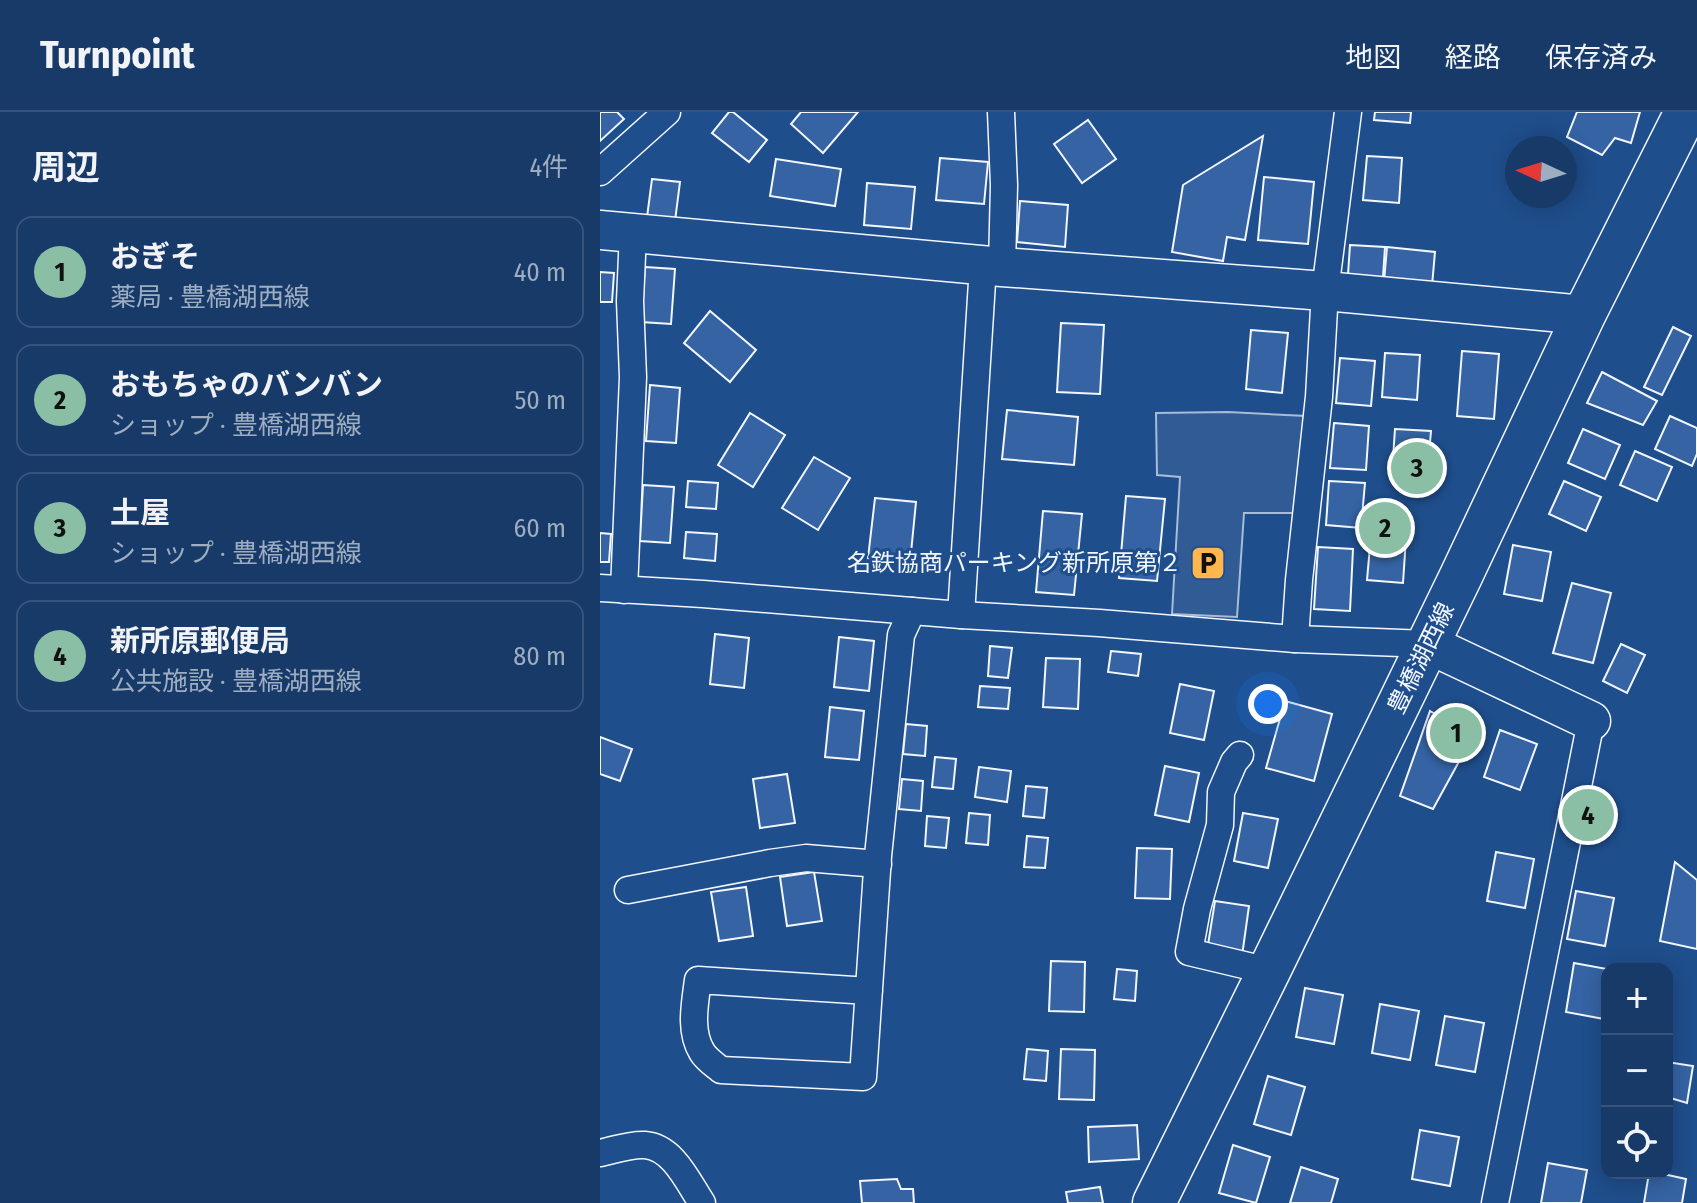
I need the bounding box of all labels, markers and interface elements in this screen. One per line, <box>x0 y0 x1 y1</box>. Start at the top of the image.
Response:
text: Turnpoint <box>40 32 195 78</box>
text: 地図 <box>1345 41 1401 74</box>
text: 経路 <box>1445 41 1501 74</box>
text: 保存済み <box>1545 41 1657 74</box>
north arrow <box>1505 136 1577 208</box>
text: 周辺 <box>32 147 100 188</box>
text: 4件 <box>529 152 568 183</box>
text: おぎそ <box>110 239 200 275</box>
text: 1 <box>55 257 66 288</box>
text: 40 m <box>514 257 566 288</box>
text: 薬局 · 豊橋湖西線 <box>110 282 310 313</box>
text: おもちゃのバンバン <box>110 367 383 403</box>
text: 2 <box>54 385 66 416</box>
text: 50 m <box>514 385 566 416</box>
text: ショップ · 豊橋湖西線 <box>110 410 362 441</box>
pin: 3 <box>1391 438 1443 498</box>
text: 土屋 <box>110 495 170 531</box>
pin: 2 <box>1359 498 1411 558</box>
text: 3 <box>54 513 66 544</box>
text: 60 m <box>513 513 566 544</box>
text: ショップ · 豊橋湖西線 <box>110 538 362 569</box>
parking icon: 名鉄協商パーキング新所原第２ <box>1189 544 1227 582</box>
place label: 名鉄協商パーキング新所原第２ <box>847 549 1182 577</box>
street label: 豊橋湖西線 <box>1382 598 1460 718</box>
text: 新所原郵便局 <box>110 623 290 659</box>
text: 4 <box>53 641 67 672</box>
text: 80 m <box>513 641 566 672</box>
text: 公共施設 · 豊橋湖西線 <box>110 666 362 697</box>
your location <box>1248 684 1288 724</box>
pin: 1 <box>1430 703 1482 763</box>
pin: 4 <box>1562 785 1614 845</box>
map controls <box>1601 963 1673 1179</box>
button: + <box>1601 963 1673 1035</box>
button: − <box>1601 1035 1673 1107</box>
button: locate <box>1601 1107 1673 1179</box>

